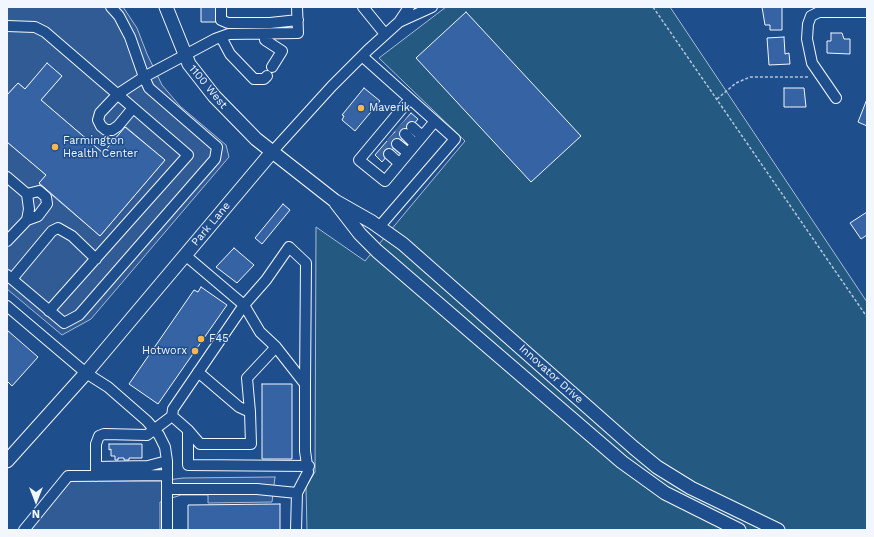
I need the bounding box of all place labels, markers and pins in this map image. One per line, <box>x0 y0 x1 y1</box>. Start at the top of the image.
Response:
place label: Maverik <box>369 101 410 115</box>
marker: Maverik <box>356 103 366 113</box>
place label: Farmington Health Center <box>63 134 138 160</box>
marker: Farmington Health Center <box>50 142 60 152</box>
place label: F45 <box>209 332 229 346</box>
marker: F45 <box>196 334 206 344</box>
place label: Hotworx <box>142 344 187 358</box>
marker: Hotworx <box>190 346 200 356</box>

